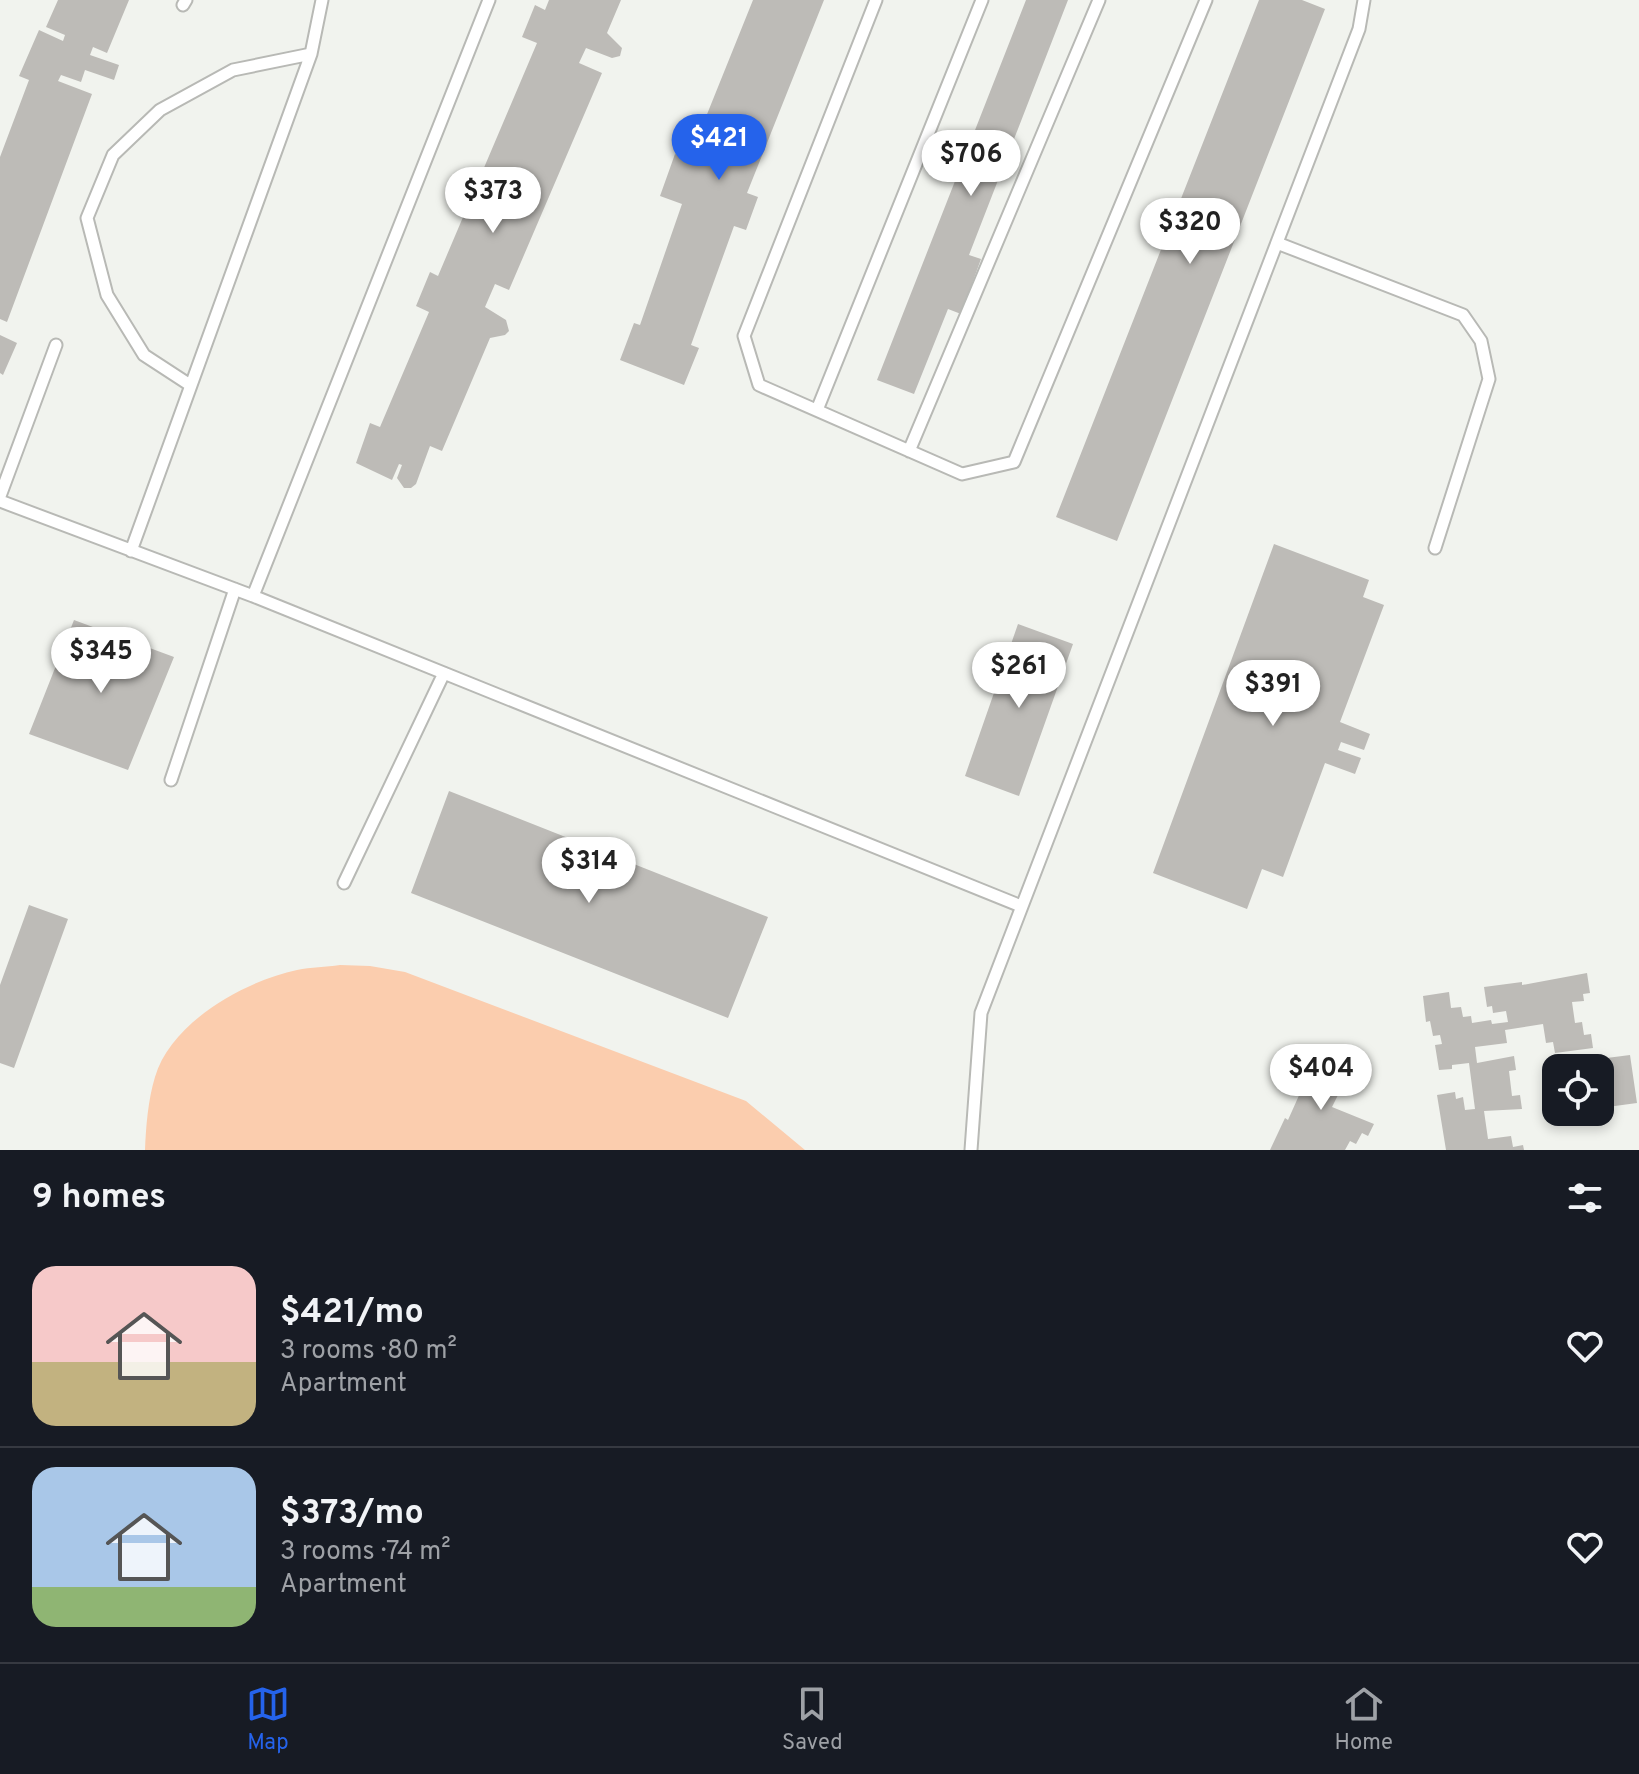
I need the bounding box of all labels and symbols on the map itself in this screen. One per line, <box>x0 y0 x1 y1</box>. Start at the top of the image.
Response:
pin: $421 <box>672 114 766 182</box>
pin: $706 <box>924 130 1018 198</box>
pin: $373 <box>446 167 540 235</box>
pin: $320 <box>1143 198 1237 266</box>
pin: $345 <box>54 627 148 695</box>
pin: $261 <box>972 642 1066 710</box>
pin: $391 <box>1226 660 1320 728</box>
pin: $314 <box>542 837 636 905</box>
pin: $404 <box>1274 1044 1368 1112</box>

